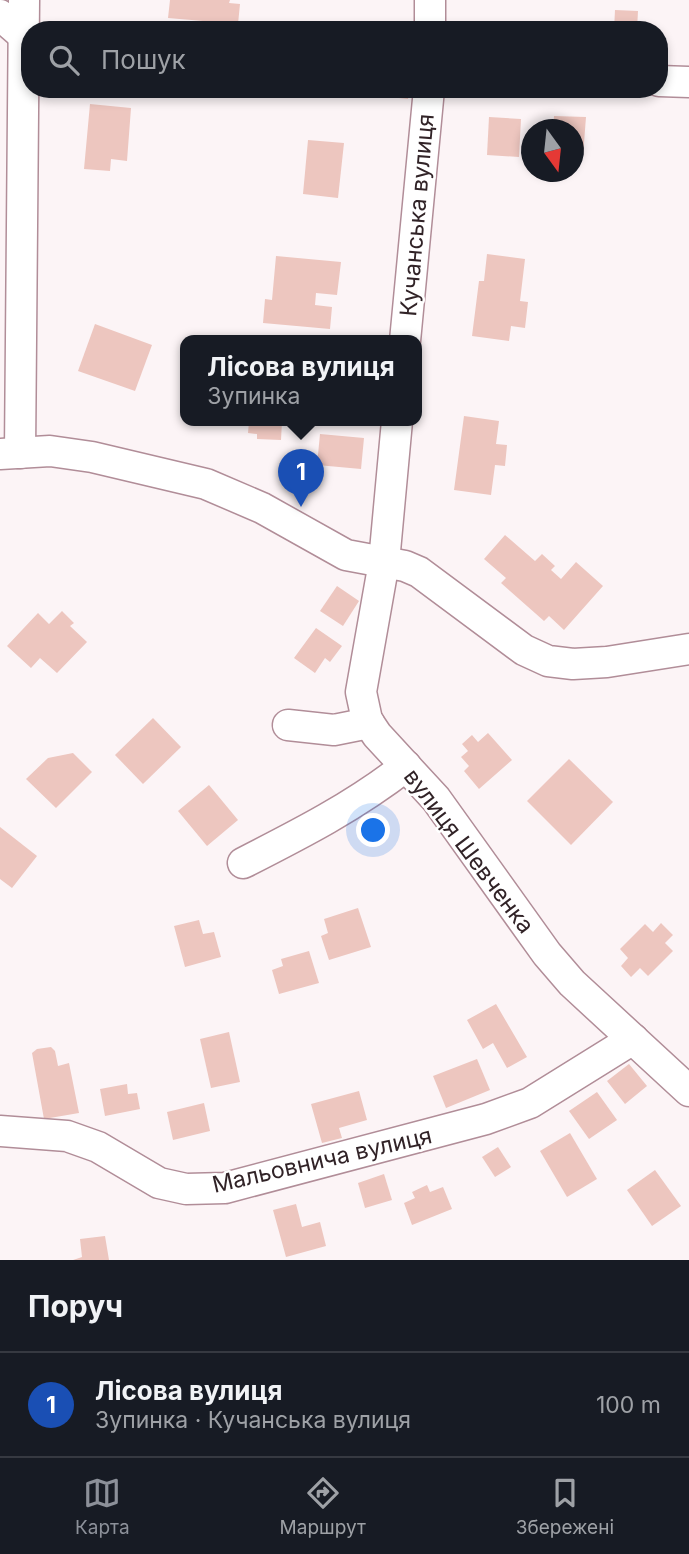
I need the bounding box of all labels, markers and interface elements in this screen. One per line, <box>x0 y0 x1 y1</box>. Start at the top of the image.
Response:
search box <box>21 21 668 98</box>
icon: search <box>45 41 83 79</box>
text: Пошук <box>101 44 186 75</box>
street label: Кучанська вулиця <box>394 113 440 317</box>
north arrow <box>521 119 584 182</box>
popup <box>180 335 422 426</box>
text: Лісова вулиця <box>207 351 395 382</box>
text: Зупинка <box>207 382 301 410</box>
pin: 1 <box>278 449 324 507</box>
street label: вулиця Шевченка <box>398 763 540 939</box>
your location <box>356 813 390 847</box>
street label: Мальовнича вулиця <box>209 1121 435 1199</box>
text: Поруч <box>28 1288 123 1324</box>
text: Лісова вулиця <box>95 1375 282 1406</box>
text: 1 <box>46 1391 56 1419</box>
text: 100 m <box>596 1391 661 1419</box>
text: Зупинка · Кучанська вулиця <box>95 1406 411 1434</box>
tab: Карта <box>75 1474 130 1539</box>
tab: Маршрут <box>280 1474 366 1539</box>
tab: Збережені <box>516 1474 614 1539</box>

